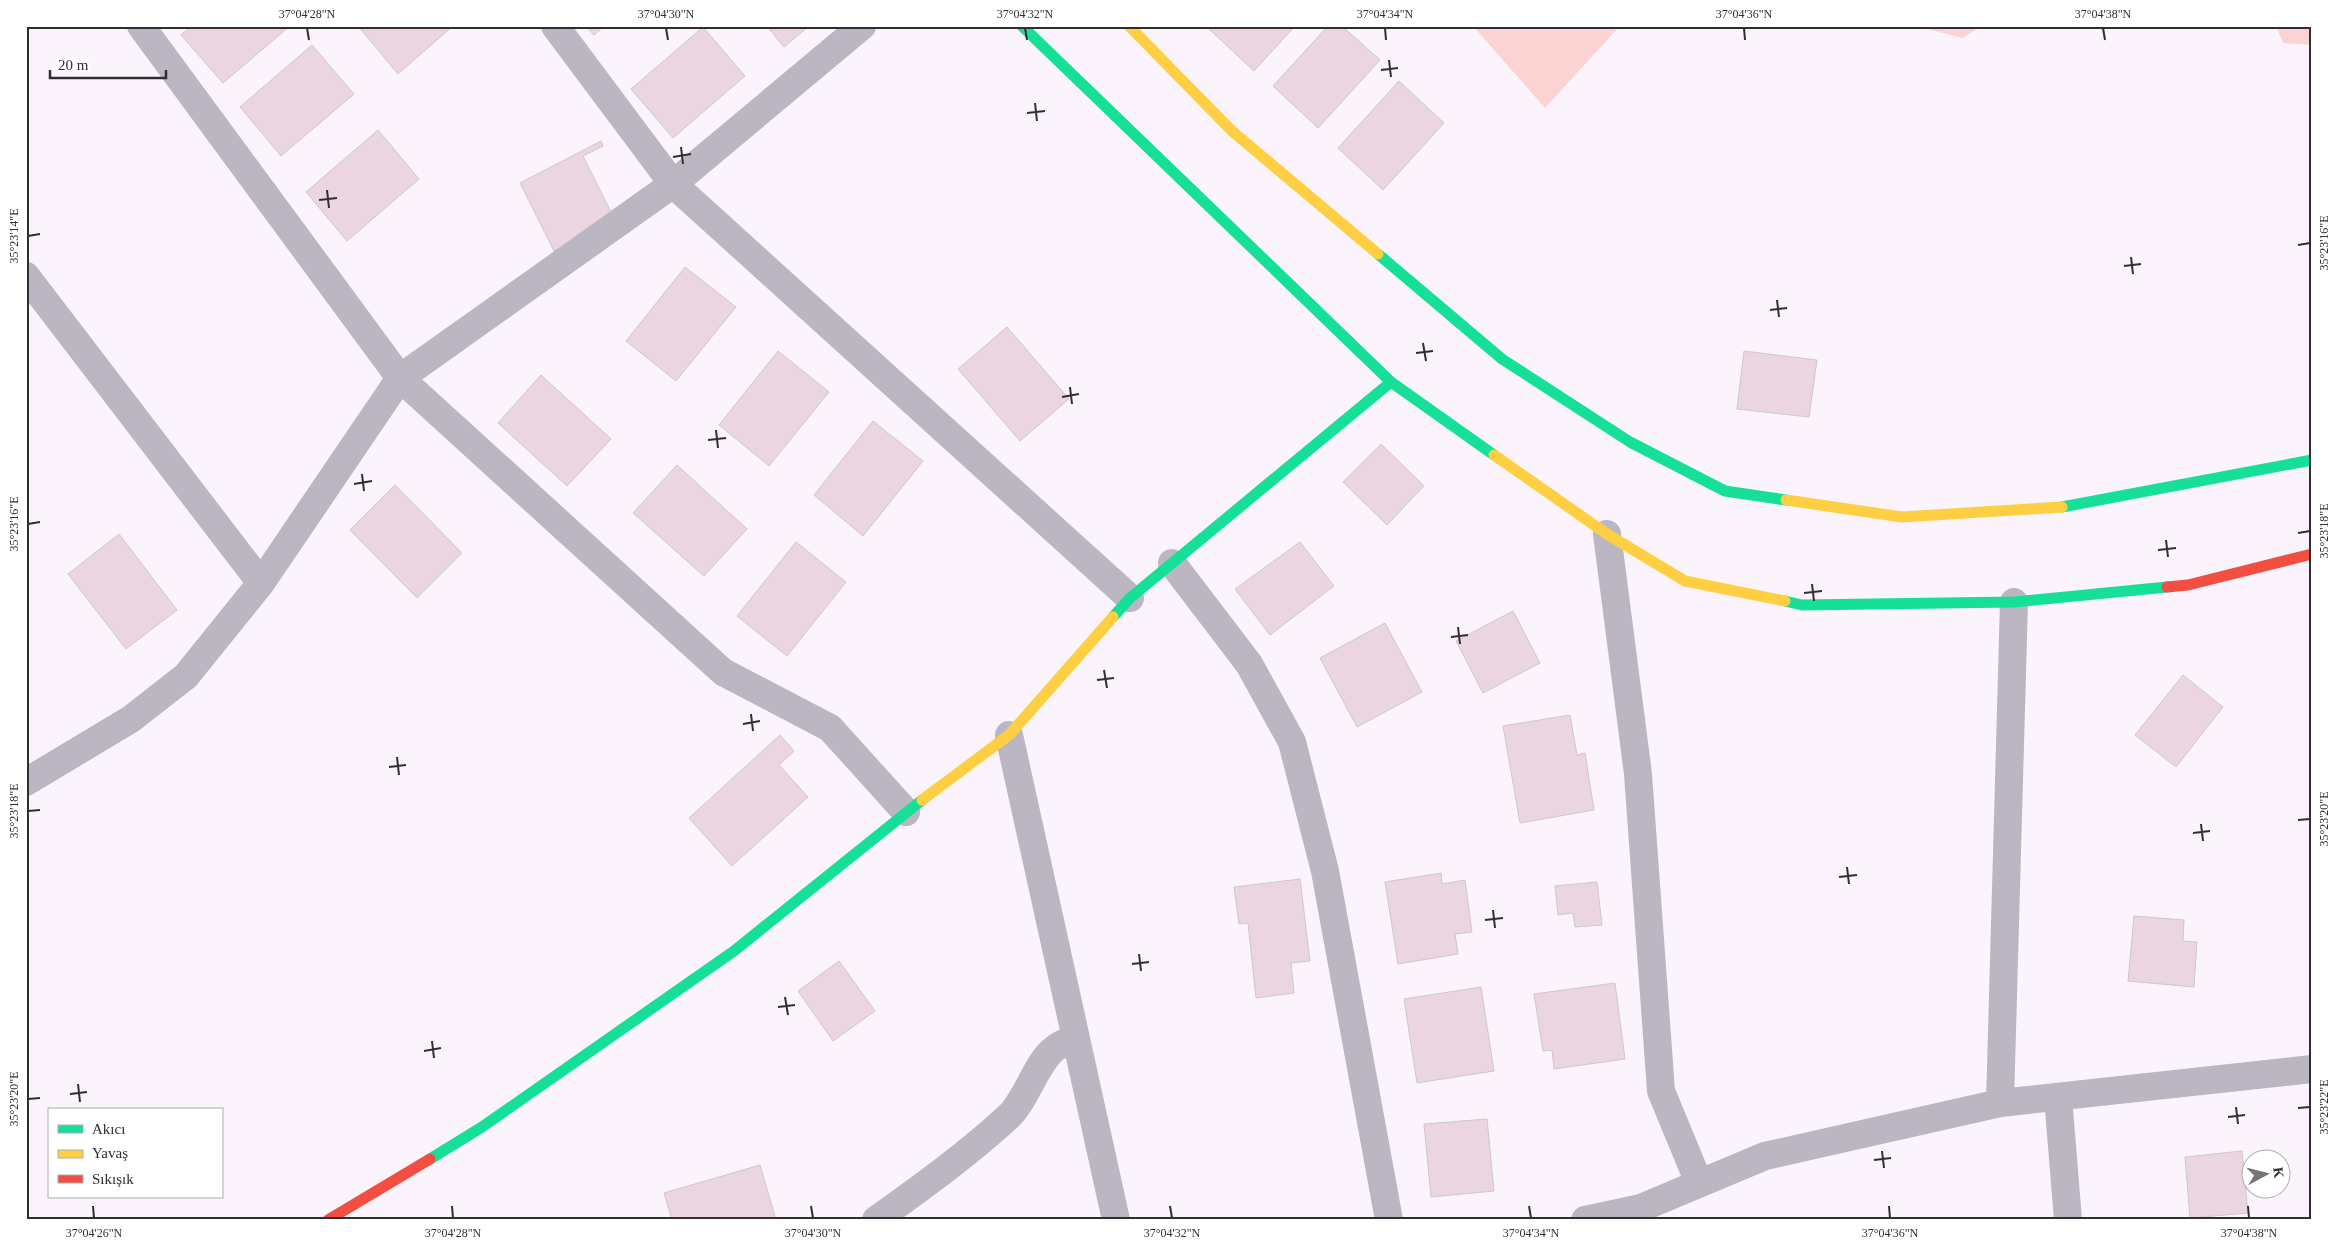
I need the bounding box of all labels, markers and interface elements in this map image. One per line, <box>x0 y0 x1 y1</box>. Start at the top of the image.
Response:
text: 37°04'28"N <box>279 7 336 21</box>
text: 37°04'30"N <box>638 7 695 21</box>
text: 37°04'32"N <box>997 7 1054 21</box>
text: 37°04'34"N <box>1357 7 1414 21</box>
text: 37°04'36"N <box>1716 7 1773 21</box>
text: 37°04'38"N <box>2075 7 2132 21</box>
scale bar <box>50 48 166 80</box>
text: 20 m <box>58 57 89 73</box>
text: 35°23'14"E <box>7 208 21 264</box>
text: 35°23'16"E <box>2317 215 2331 271</box>
text: 35°23'16"E <box>7 496 21 552</box>
text: 35°23'18"E <box>2317 503 2331 559</box>
text: 35°23'18"E <box>7 783 21 839</box>
text: 35°23'20"E <box>2317 791 2331 847</box>
text: 35°23'20"E <box>7 1071 21 1127</box>
text: 35°23'22"E <box>2317 1079 2331 1135</box>
legend <box>48 1108 222 1198</box>
text: Akıcı <box>92 1121 125 1137</box>
text: Yavaş <box>92 1145 128 1161</box>
north arrow <box>2240 1148 2290 1198</box>
text: K <box>2270 1166 2287 1179</box>
text: Sıkışık <box>92 1171 134 1187</box>
text: 37°04'26"N <box>66 1226 123 1240</box>
text: 37°04'28"N <box>425 1226 482 1240</box>
text: 37°04'30"N <box>785 1226 842 1240</box>
text: 37°04'32"N <box>1144 1226 1201 1240</box>
text: 37°04'34"N <box>1503 1226 1560 1240</box>
text: 37°04'36"N <box>1862 1226 1919 1240</box>
text: 37°04'38"N <box>2221 1226 2278 1240</box>

